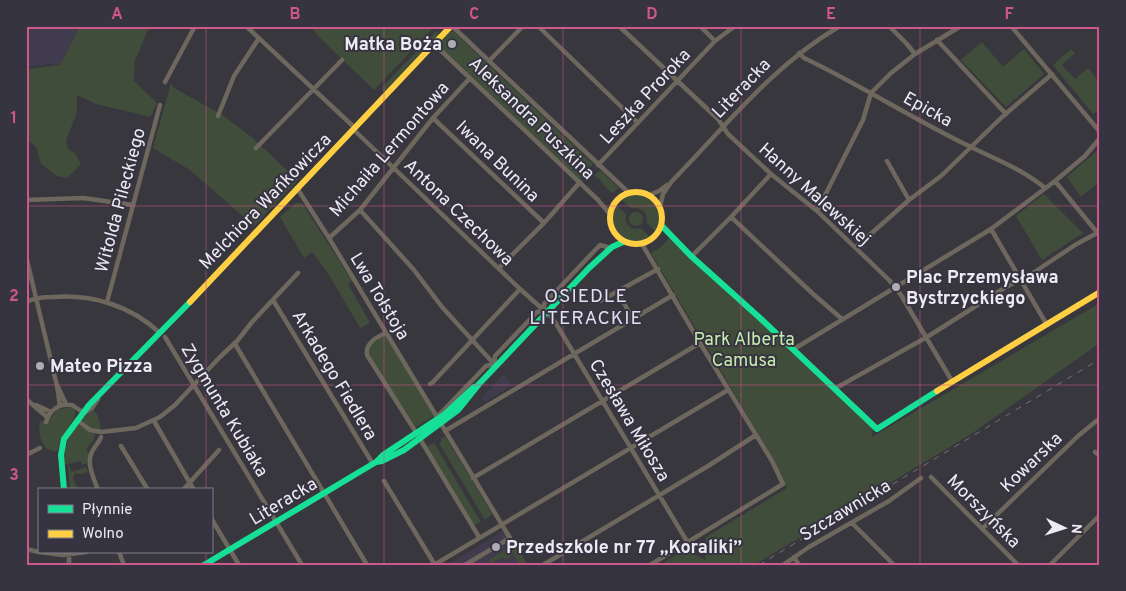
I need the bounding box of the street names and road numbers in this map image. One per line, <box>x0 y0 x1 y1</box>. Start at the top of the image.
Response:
street label: Leszka Proroka <box>596 44 696 150</box>
street label: Aleksandra Puszkina <box>463 53 599 185</box>
street label: Literacka <box>708 54 776 124</box>
street label: Michaiła Lermontowa <box>325 78 455 222</box>
street label: Epicka <box>899 87 956 133</box>
street label: Iwana Bunina <box>450 116 544 208</box>
street label: Witolda Pileckiego <box>91 126 152 275</box>
street label: Melchiora Wańkowicza <box>195 129 337 275</box>
street label: Hanny Malewskiej <box>753 139 875 252</box>
street label: Antona Czechowa <box>398 155 518 272</box>
street label: Lwa Tołstoja <box>344 249 414 345</box>
street label: Arkadego Fiedlera <box>286 306 382 445</box>
street label: Zygmunta Kubiaka <box>175 340 273 482</box>
street label: Czesława Miłosza <box>583 355 674 486</box>
street label: Kowarska <box>996 428 1068 498</box>
street label: Morszyńska <box>941 470 1025 554</box>
street label: Literacka <box>246 473 322 531</box>
street label: Szczawnicka <box>796 475 895 547</box>

